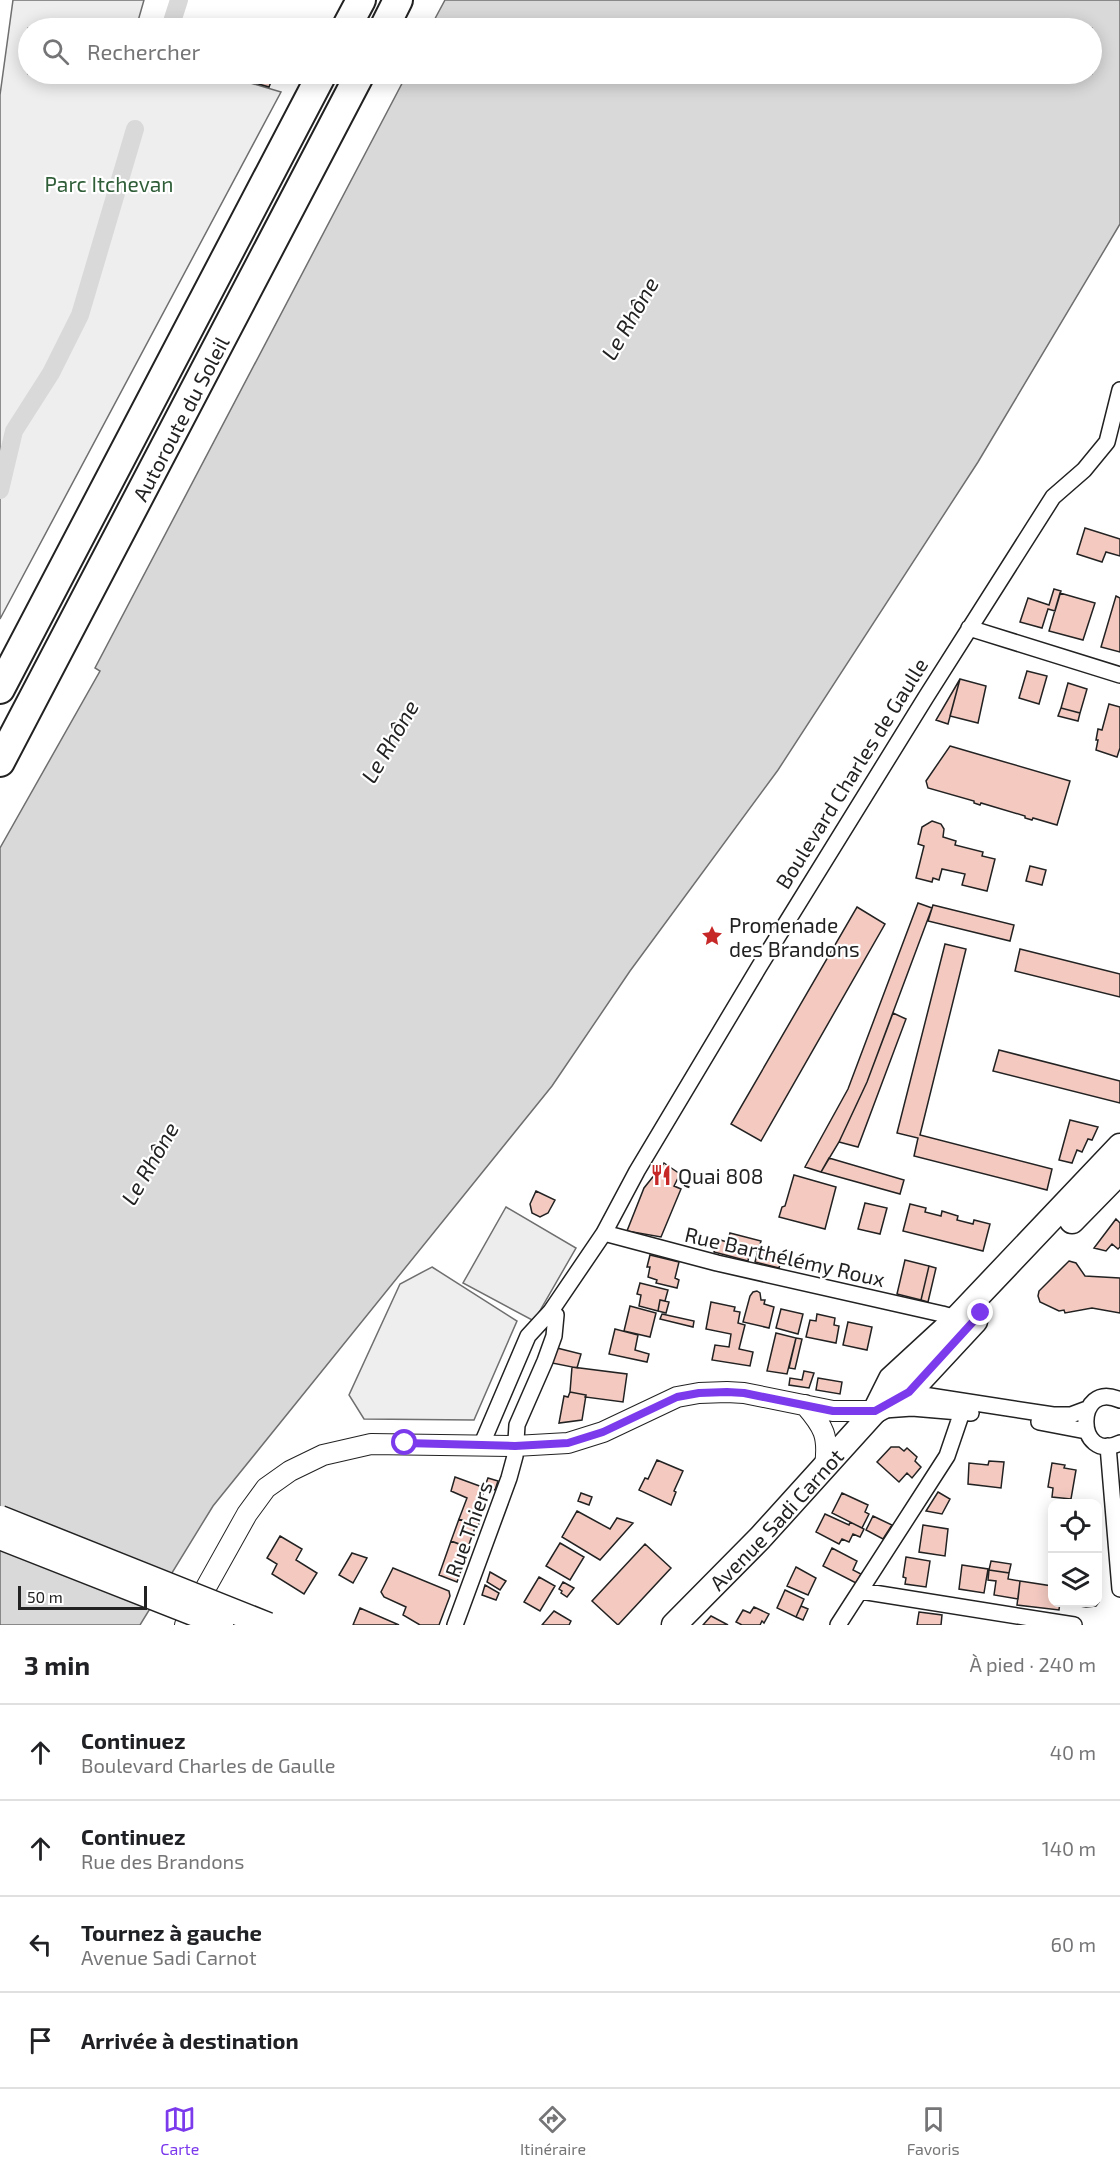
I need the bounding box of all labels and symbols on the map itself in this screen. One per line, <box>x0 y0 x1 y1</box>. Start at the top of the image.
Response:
park label: Parc Itchevan <box>45 171 173 196</box>
water label: Le Rhône <box>595 272 663 364</box>
street label: Autoroute du Soleil <box>127 331 234 505</box>
street label: Boulevard Charles de Gaulle <box>770 653 932 893</box>
water label: Le Rhône <box>355 695 423 787</box>
place label: Promenade des Brandons <box>729 912 860 961</box>
place icon: Promenade des Brandons <box>700 924 724 948</box>
water label: Le Rhône <box>115 1117 183 1209</box>
restaurant icon: Quai 808 <box>649 1163 673 1187</box>
place label: Quai 808 <box>678 1163 764 1189</box>
street label: Rue Barthélémy Roux <box>683 1221 887 1291</box>
route end <box>967 1299 993 1325</box>
route start <box>391 1429 417 1455</box>
street label: Avenue Sadi Carnot <box>704 1443 848 1595</box>
street label: Rue Thiers <box>439 1478 497 1580</box>
scale bar <box>18 1583 147 1610</box>

